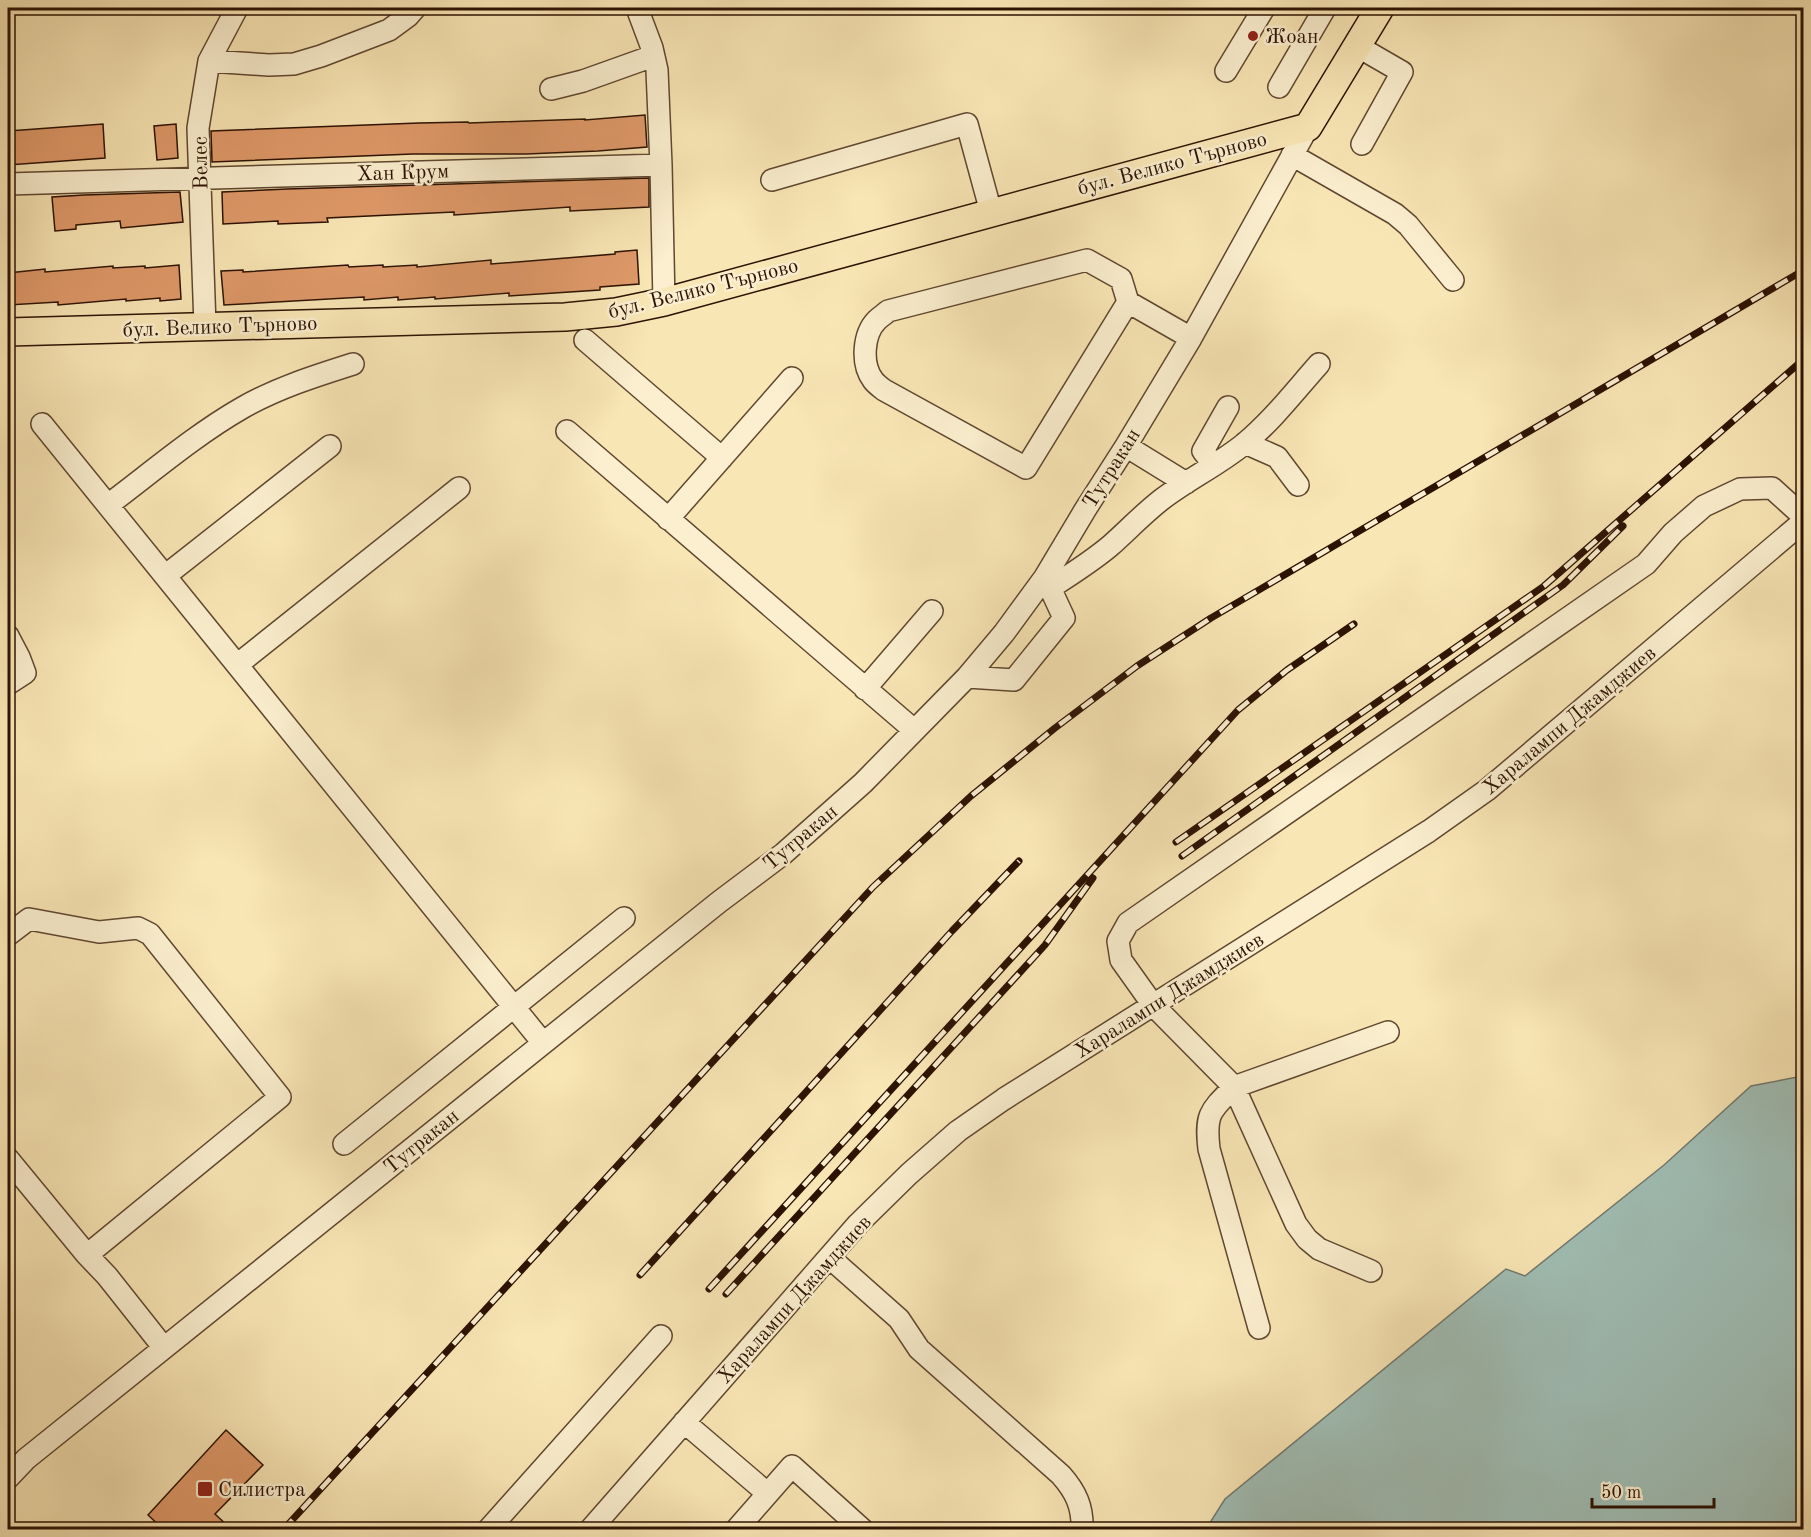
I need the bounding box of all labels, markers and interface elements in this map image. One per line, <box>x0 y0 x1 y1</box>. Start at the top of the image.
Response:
place label: Жоан <box>1265 27 1318 48</box>
marker: Жоан <box>1246 29 1260 43</box>
street label: бул. Велико Търново <box>1075 129 1269 200</box>
street label: Велес <box>191 136 212 190</box>
street label: Хан Крум <box>357 161 450 186</box>
street label: бул. Велико Търново <box>606 256 801 323</box>
street label: бул. Велико Търново <box>122 314 318 341</box>
street label: Тутракан <box>1080 425 1145 512</box>
street label: Харалампи Джамджиев <box>1479 643 1660 799</box>
street label: Тутракан <box>760 801 842 875</box>
street label: Харалампи Джамджиев <box>1072 929 1268 1063</box>
street label: Тутракан <box>380 1106 463 1179</box>
street label: Харалампи Джамджиев <box>714 1212 876 1388</box>
scale bar <box>1592 1471 1714 1509</box>
marker: Силистра <box>196 1480 214 1498</box>
place label: Силистра <box>218 1480 306 1501</box>
text: 50 m <box>1601 1484 1641 1502</box>

